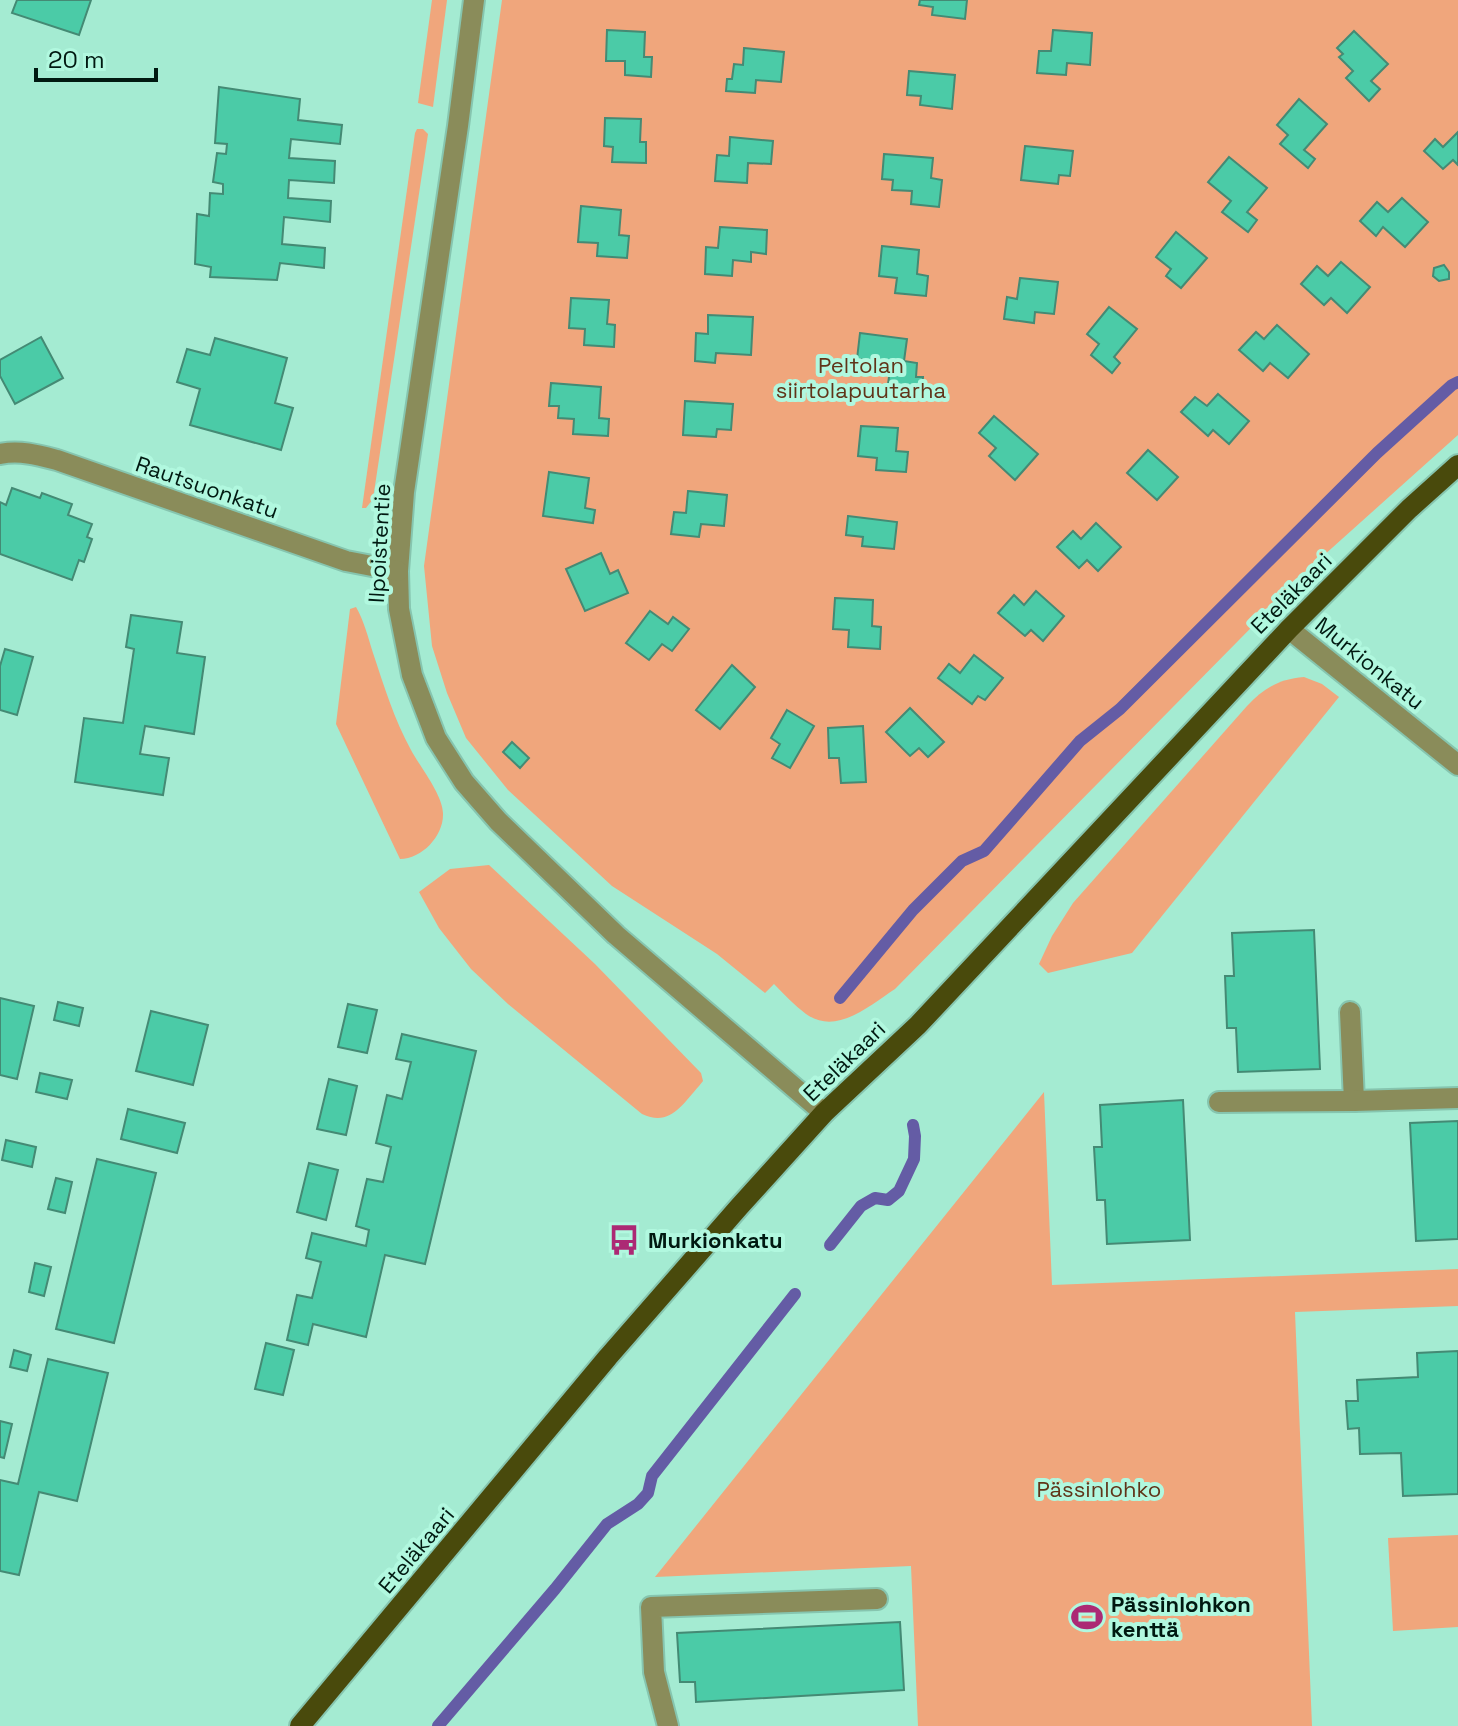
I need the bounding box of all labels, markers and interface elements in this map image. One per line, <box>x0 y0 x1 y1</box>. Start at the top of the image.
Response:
scale bar <box>36 32 156 82</box>
text: 20 m <box>48 44 105 75</box>
park label: Peltolan siirtolapuutarha <box>776 351 946 404</box>
street label: Rautsuonkatu <box>132 449 282 525</box>
street label: Ilpoistentie <box>362 482 396 604</box>
street label: Eteläkaari <box>1244 546 1338 640</box>
street label: Murkionkatu <box>1310 611 1430 715</box>
street label: Eteläkaari <box>797 1015 891 1107</box>
bus stop icon: Murkionkatu <box>607 1223 641 1257</box>
place label: Murkionkatu <box>648 1226 783 1254</box>
park label: Pässinlohko <box>1037 1475 1161 1503</box>
street label: Eteläkaari <box>372 1501 460 1599</box>
place label: Pässinlohkon kenttä <box>1111 1590 1251 1643</box>
sports icon: Pässinlohkon kenttä <box>1070 1600 1104 1634</box>

